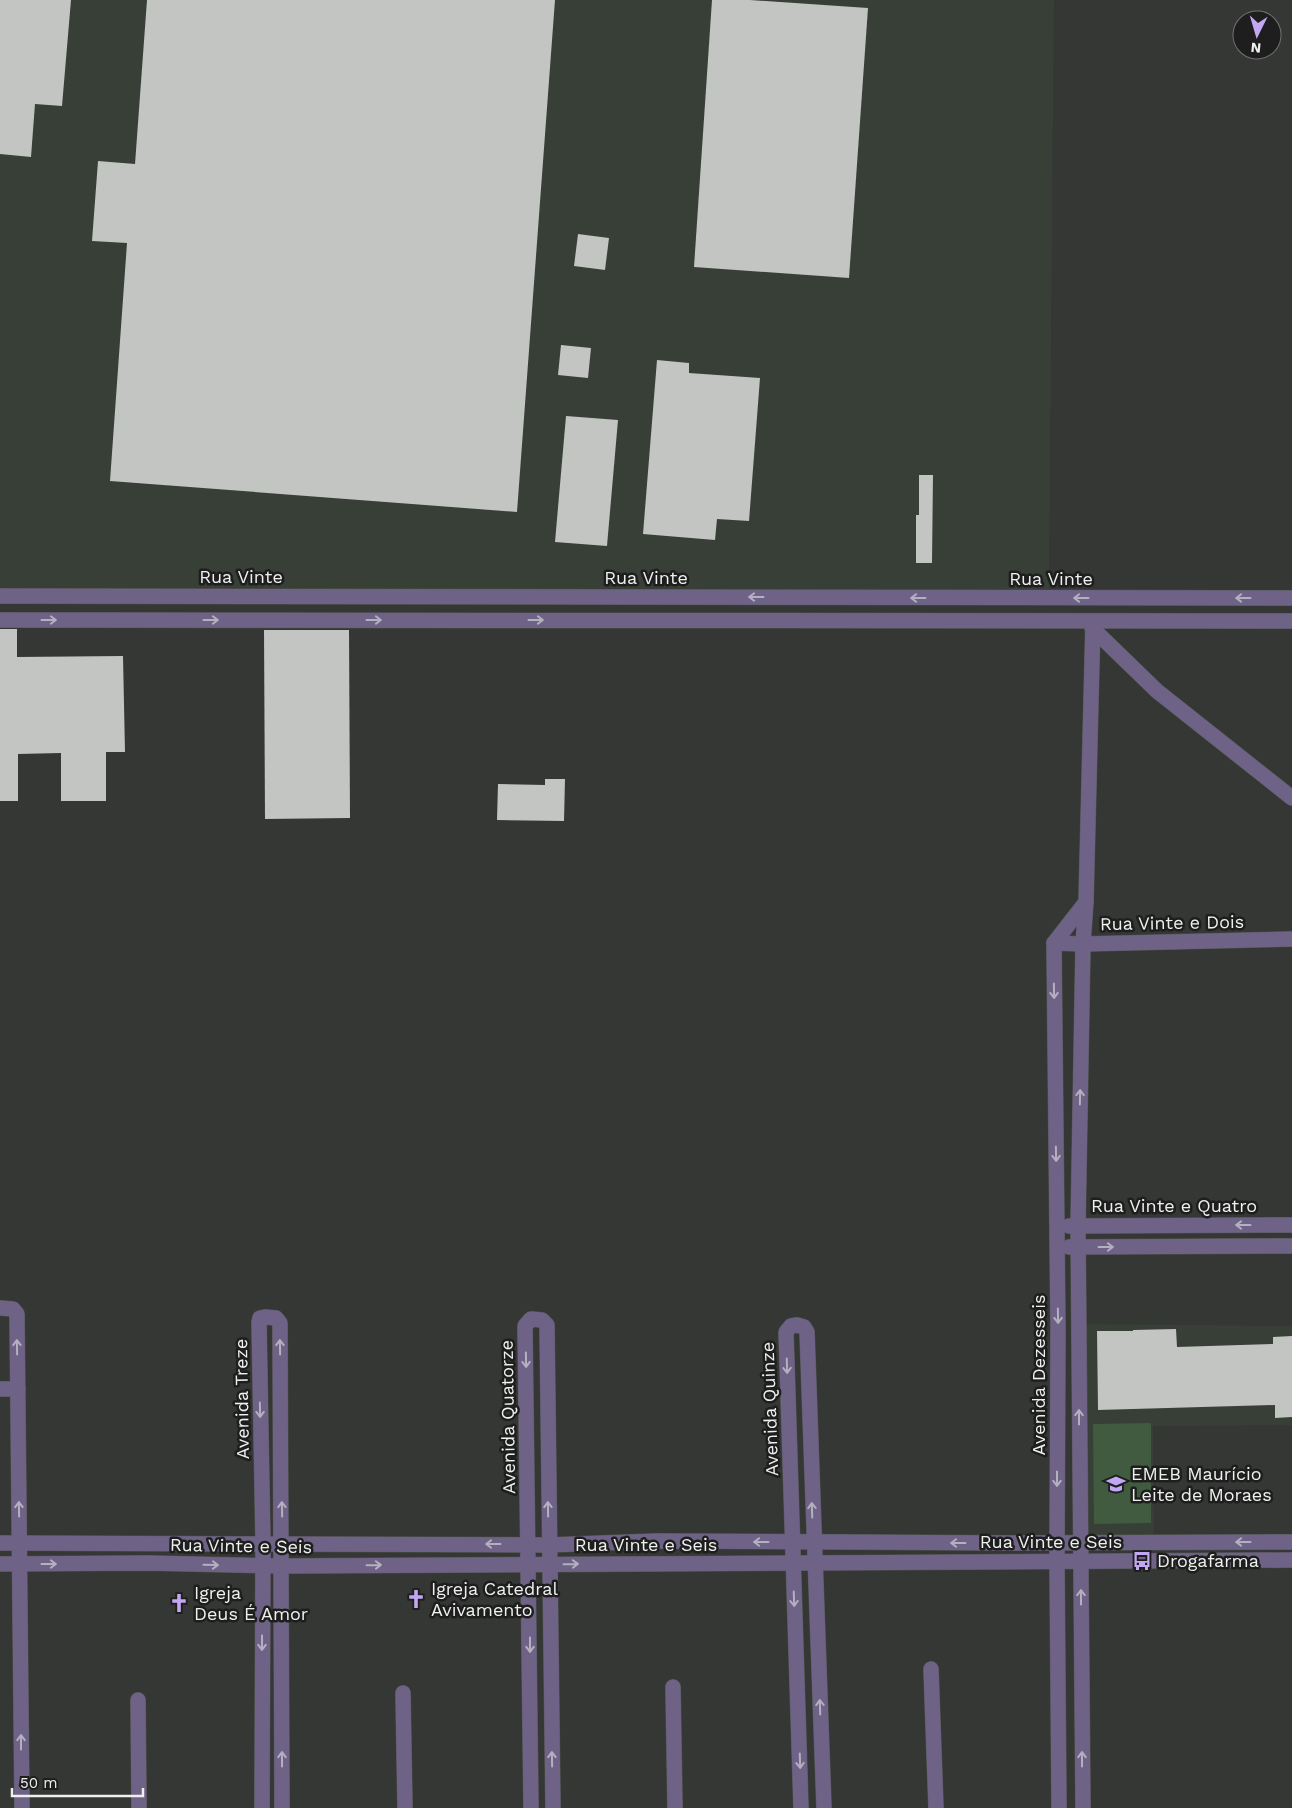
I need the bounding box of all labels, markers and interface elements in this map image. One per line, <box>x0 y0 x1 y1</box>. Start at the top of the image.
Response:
north arrow <box>1232 10 1282 60</box>
text: N <box>1250 40 1262 56</box>
street label: Rua Vinte <box>199 566 283 587</box>
street label: Rua Vinte <box>604 567 688 588</box>
street label: Rua Vinte <box>1009 568 1093 589</box>
one-way arrow <box>748 592 764 602</box>
one-way arrow <box>911 593 927 603</box>
one-way arrow <box>1073 593 1090 603</box>
one-way arrow <box>1236 593 1252 603</box>
one-way arrow <box>40 615 56 625</box>
one-way arrow <box>202 615 219 625</box>
one-way arrow <box>365 615 381 625</box>
one-way arrow <box>528 615 544 625</box>
street label: Rua Vinte e Dois <box>1100 911 1244 934</box>
one-way arrow <box>1049 983 1059 999</box>
one-way arrow <box>1075 1089 1085 1106</box>
one-way arrow <box>1051 1146 1061 1162</box>
street label: Rua Vinte e Quatro <box>1091 1195 1257 1216</box>
one-way arrow <box>1236 1220 1252 1230</box>
one-way arrow <box>1098 1242 1114 1252</box>
street label: Avenida Dezesseis <box>1028 1294 1049 1456</box>
one-way arrow <box>1053 1308 1063 1324</box>
one-way arrow <box>12 1339 22 1356</box>
street label: Avenida Treze <box>230 1339 253 1459</box>
one-way arrow <box>275 1339 285 1356</box>
street label: Avenida Quatorze <box>496 1340 519 1494</box>
street label: Avenida Quinze <box>757 1341 782 1477</box>
one-way arrow <box>521 1352 531 1368</box>
one-way arrow <box>783 1358 792 1374</box>
one-way arrow <box>256 1402 265 1418</box>
one-way arrow <box>1074 1409 1084 1426</box>
place label: EMEB Maurício Leite de Moraes <box>1131 1463 1272 1505</box>
one-way arrow <box>1052 1470 1062 1487</box>
school or university icon: EMEB Maurício Leite de Moraes <box>1105 1473 1127 1495</box>
one-way arrow <box>14 1502 24 1518</box>
one-way arrow <box>277 1502 287 1518</box>
one-way arrow <box>543 1502 553 1518</box>
one-way arrow <box>807 1502 817 1518</box>
street label: Rua Vinte e Seis <box>980 1531 1122 1552</box>
street label: Rua Vinte e Seis <box>170 1534 312 1557</box>
street label: Rua Vinte e Seis <box>575 1534 717 1555</box>
one-way arrow <box>753 1537 770 1547</box>
one-way arrow <box>1236 1537 1252 1547</box>
one-way arrow <box>951 1538 967 1548</box>
one-way arrow <box>486 1539 502 1549</box>
bus stop icon: Drogafarma <box>1131 1550 1153 1572</box>
place label: Drogafarma <box>1157 1550 1259 1571</box>
one-way arrow <box>40 1559 56 1569</box>
one-way arrow <box>562 1559 579 1569</box>
one-way arrow <box>202 1560 219 1570</box>
one-way arrow <box>365 1560 381 1570</box>
place label: Igreja Catedral Avivamento <box>431 1578 559 1620</box>
place label: Igreja Deus É Amor <box>194 1582 308 1624</box>
church icon: Igreja Catedral Avivamento <box>405 1588 427 1610</box>
one-way arrow <box>1076 1589 1086 1606</box>
one-way arrow <box>789 1590 798 1606</box>
church icon: Igreja Deus É Amor <box>168 1592 190 1614</box>
one-way arrow <box>257 1634 267 1651</box>
one-way arrow <box>525 1636 535 1653</box>
one-way arrow <box>816 1699 825 1715</box>
one-way arrow <box>16 1734 26 1750</box>
one-way arrow <box>277 1752 287 1768</box>
one-way arrow <box>547 1752 557 1768</box>
one-way arrow <box>1077 1752 1087 1768</box>
one-way arrow <box>795 1753 804 1769</box>
scale bar <box>12 1766 144 1798</box>
text: 50 m <box>20 1774 57 1792</box>

